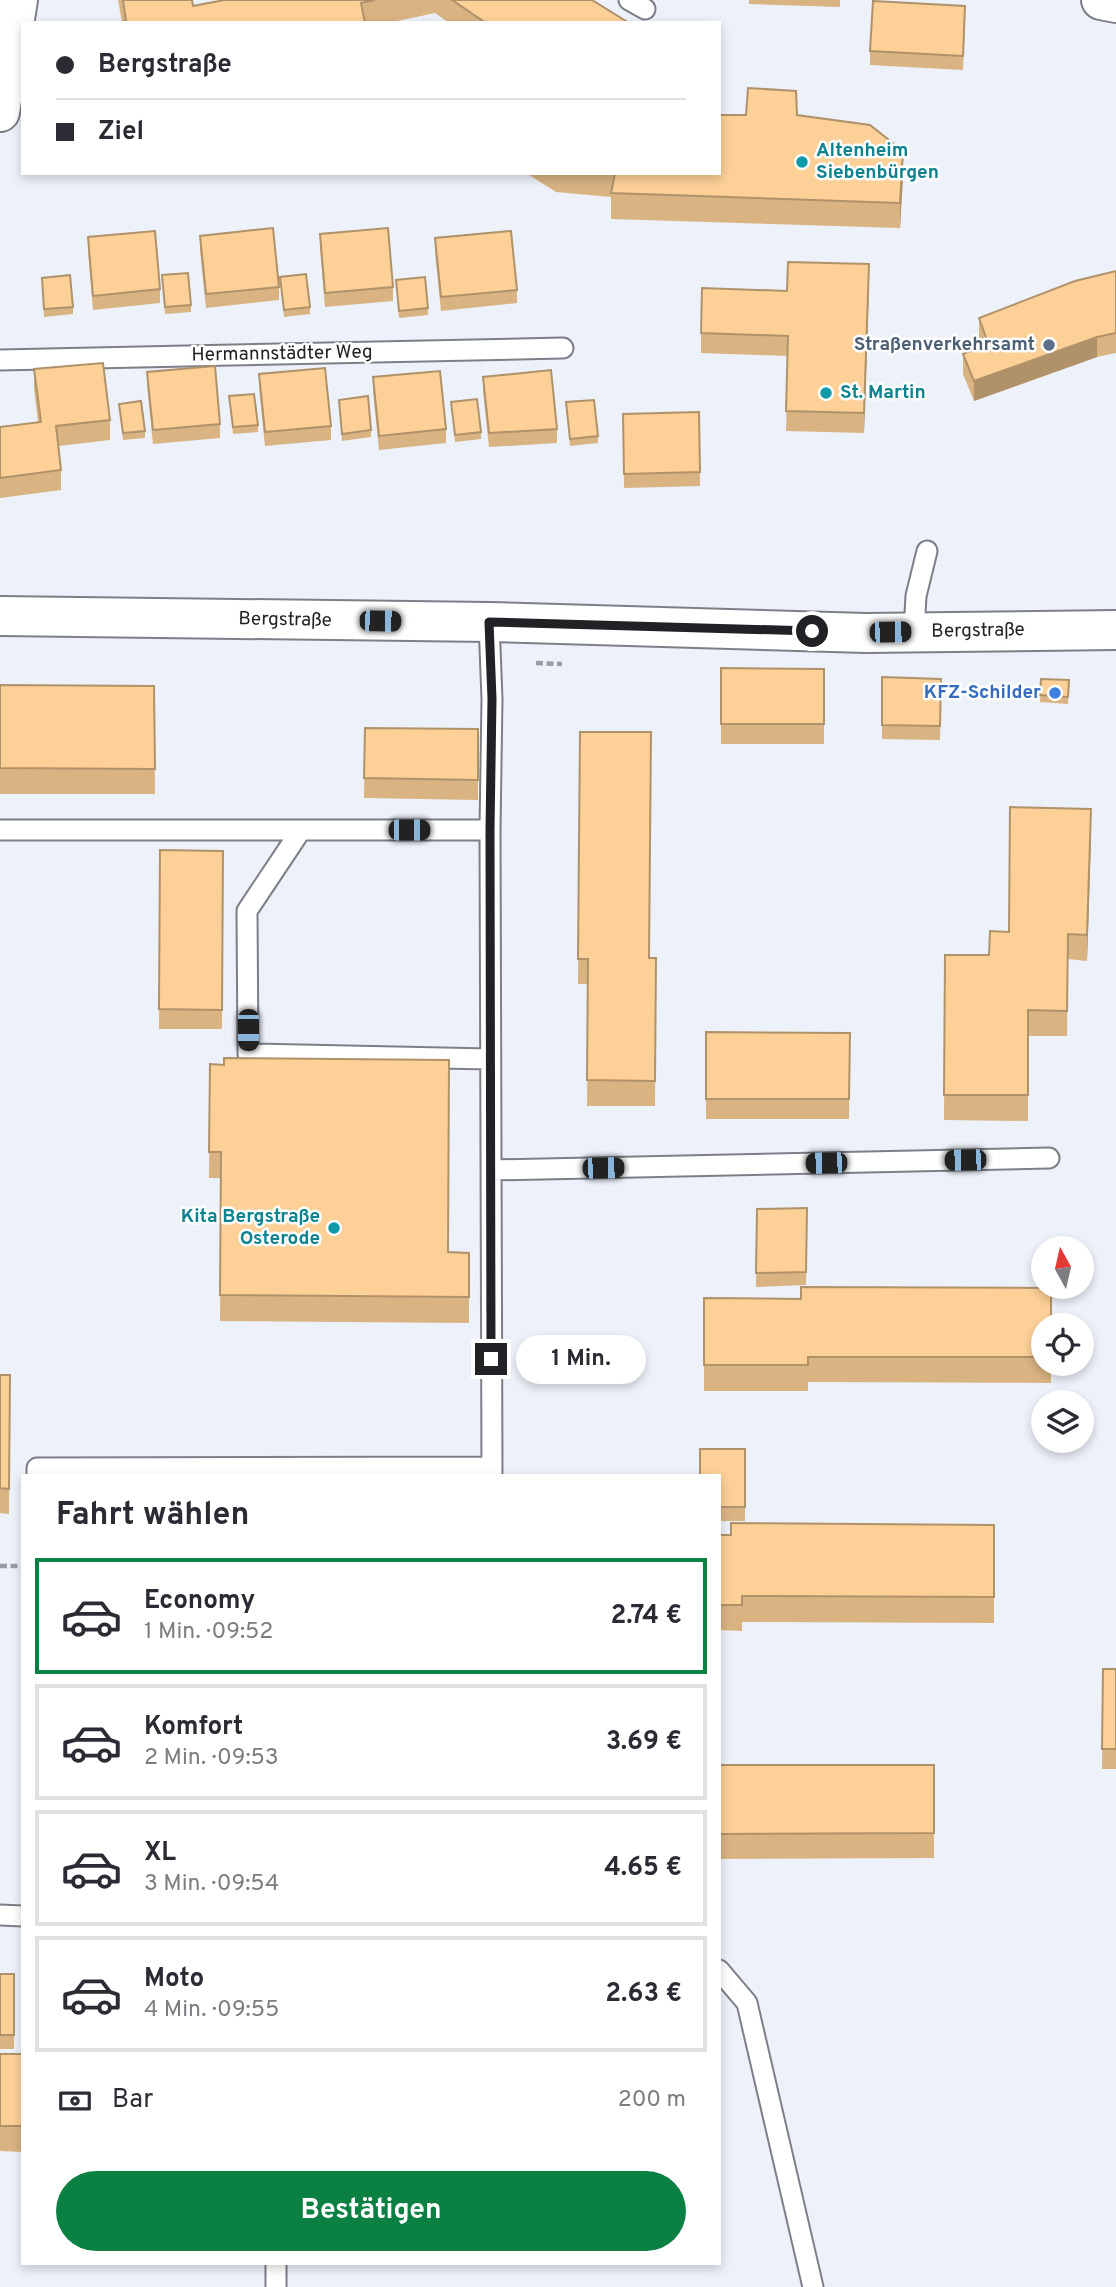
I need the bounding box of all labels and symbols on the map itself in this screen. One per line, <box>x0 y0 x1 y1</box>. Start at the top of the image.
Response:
place label: Altenheim Siebenbürgen <box>816 139 939 185</box>
marker: Altenheim Siebenbürgen <box>794 154 810 170</box>
place label: Straßenverkehrsamt <box>854 333 1035 357</box>
marker: Straßenverkehrsamt <box>1041 337 1057 353</box>
street label: Hermannstädter Weg <box>191 340 373 368</box>
place label: St. Martin <box>840 381 926 405</box>
marker: St. Martin <box>818 385 834 401</box>
street label: Bergstraße <box>238 607 332 633</box>
car <box>359 610 402 632</box>
route start <box>796 615 828 647</box>
street label: Bergstraße <box>931 618 1025 644</box>
car <box>869 621 912 643</box>
place label: KFZ-Schilder <box>924 681 1041 705</box>
marker: KFZ-Schilder <box>1047 685 1063 701</box>
car <box>389 820 431 841</box>
car <box>238 1009 259 1051</box>
car <box>944 1149 987 1171</box>
car <box>805 1152 848 1174</box>
car <box>582 1157 625 1179</box>
place label: Kita Bergstraße Osterode <box>181 1205 320 1251</box>
marker: Kita Bergstraße Osterode <box>326 1220 342 1236</box>
north arrow <box>1031 1236 1094 1298</box>
callout: 1 Min. <box>516 1334 645 1384</box>
route end <box>475 1343 507 1375</box>

